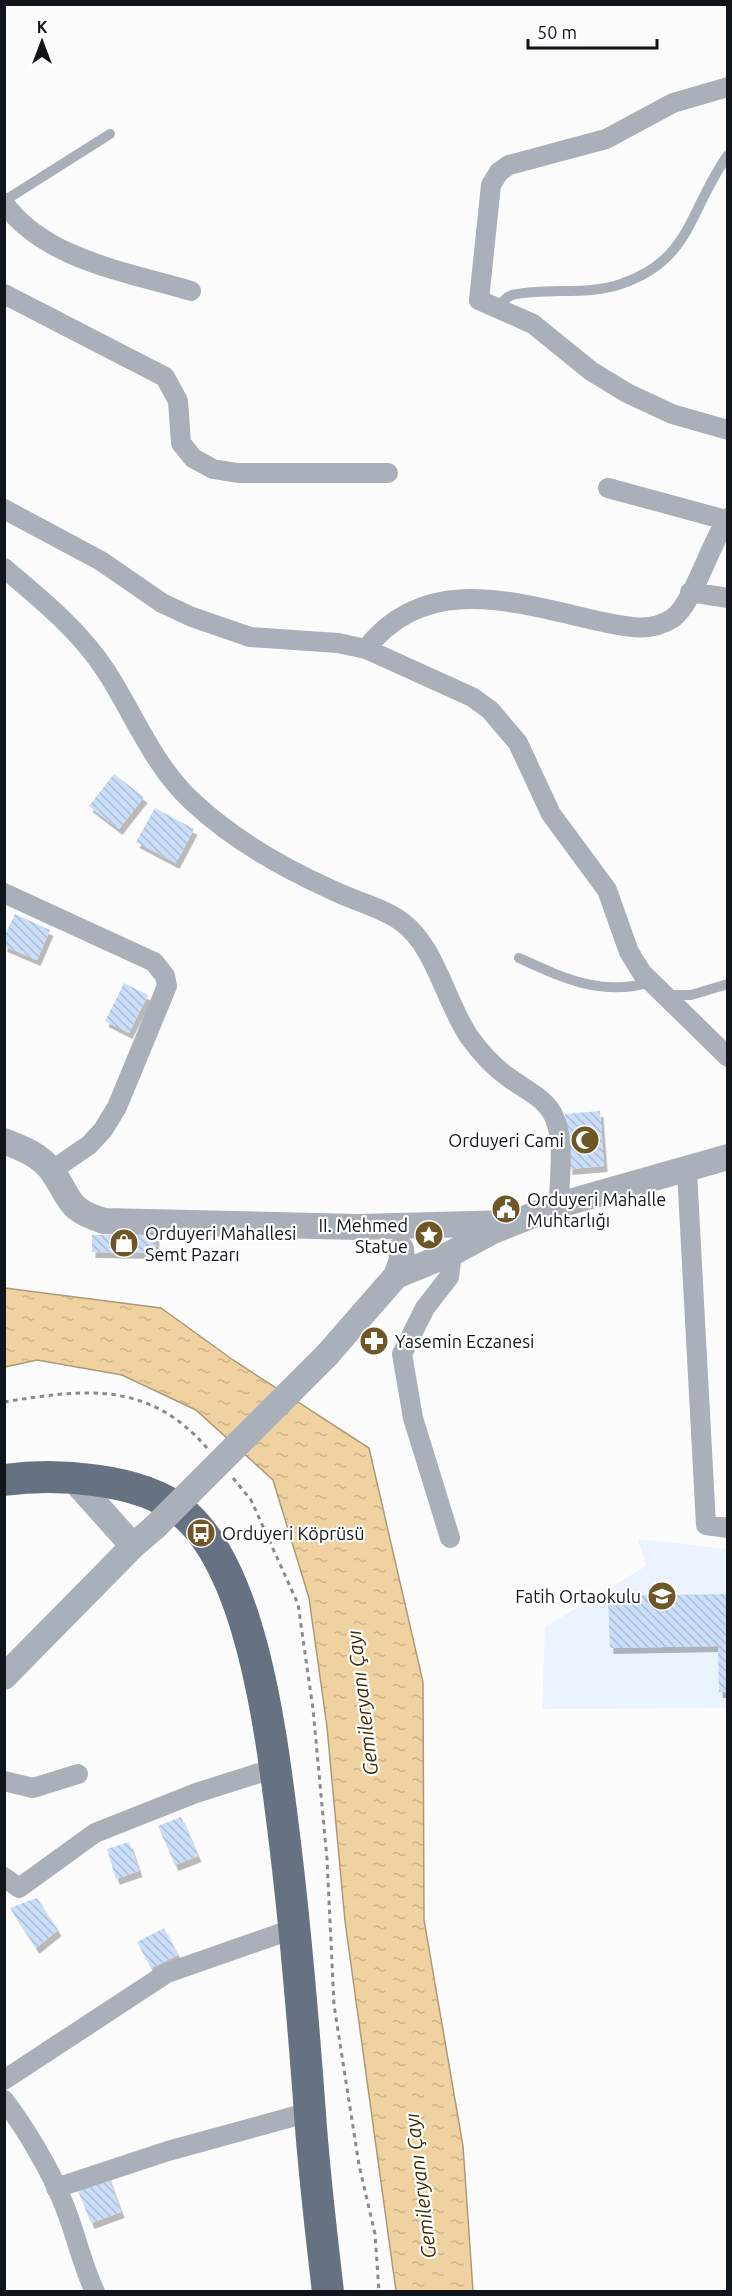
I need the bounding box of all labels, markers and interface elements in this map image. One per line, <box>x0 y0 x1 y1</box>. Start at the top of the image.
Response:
north arrow <box>12 12 72 72</box>
scale bar <box>528 12 657 50</box>
text: K <box>37 18 48 36</box>
text: 50 m <box>537 22 577 42</box>
mosque icon: Orduyeri Cami <box>569 1124 601 1156</box>
place label: Orduyeri Cami <box>448 1130 564 1150</box>
place label: Orduyeri Mahalle Muhtarlığı <box>527 1189 666 1230</box>
public building icon: Orduyeri Mahalle Muhtarlığı <box>490 1193 522 1225</box>
place label: II. Mehmed Statue <box>318 1215 408 1256</box>
place icon: II. Mehmed Statue <box>413 1219 445 1251</box>
place label: Orduyeri Mahallesi Semt Pazarı <box>145 1223 296 1264</box>
shop icon: Orduyeri Mahallesi Semt Pazarı <box>108 1227 140 1259</box>
pharmacy icon: Yasemin Eczanesi <box>358 1325 390 1357</box>
place label: Yasemin Eczanesi <box>395 1331 534 1351</box>
bus stop icon: Orduyeri Köprüsü <box>185 1517 217 1549</box>
place label: Orduyeri Köprüsü <box>222 1523 364 1543</box>
school or university icon: Fatih Ortaokulu <box>646 1580 678 1612</box>
place label: Fatih Ortaokulu <box>515 1586 641 1606</box>
water label: Gemileryanı Çayı <box>342 1629 382 1777</box>
water label: Gemileryanı Çayı <box>400 2112 440 2260</box>

